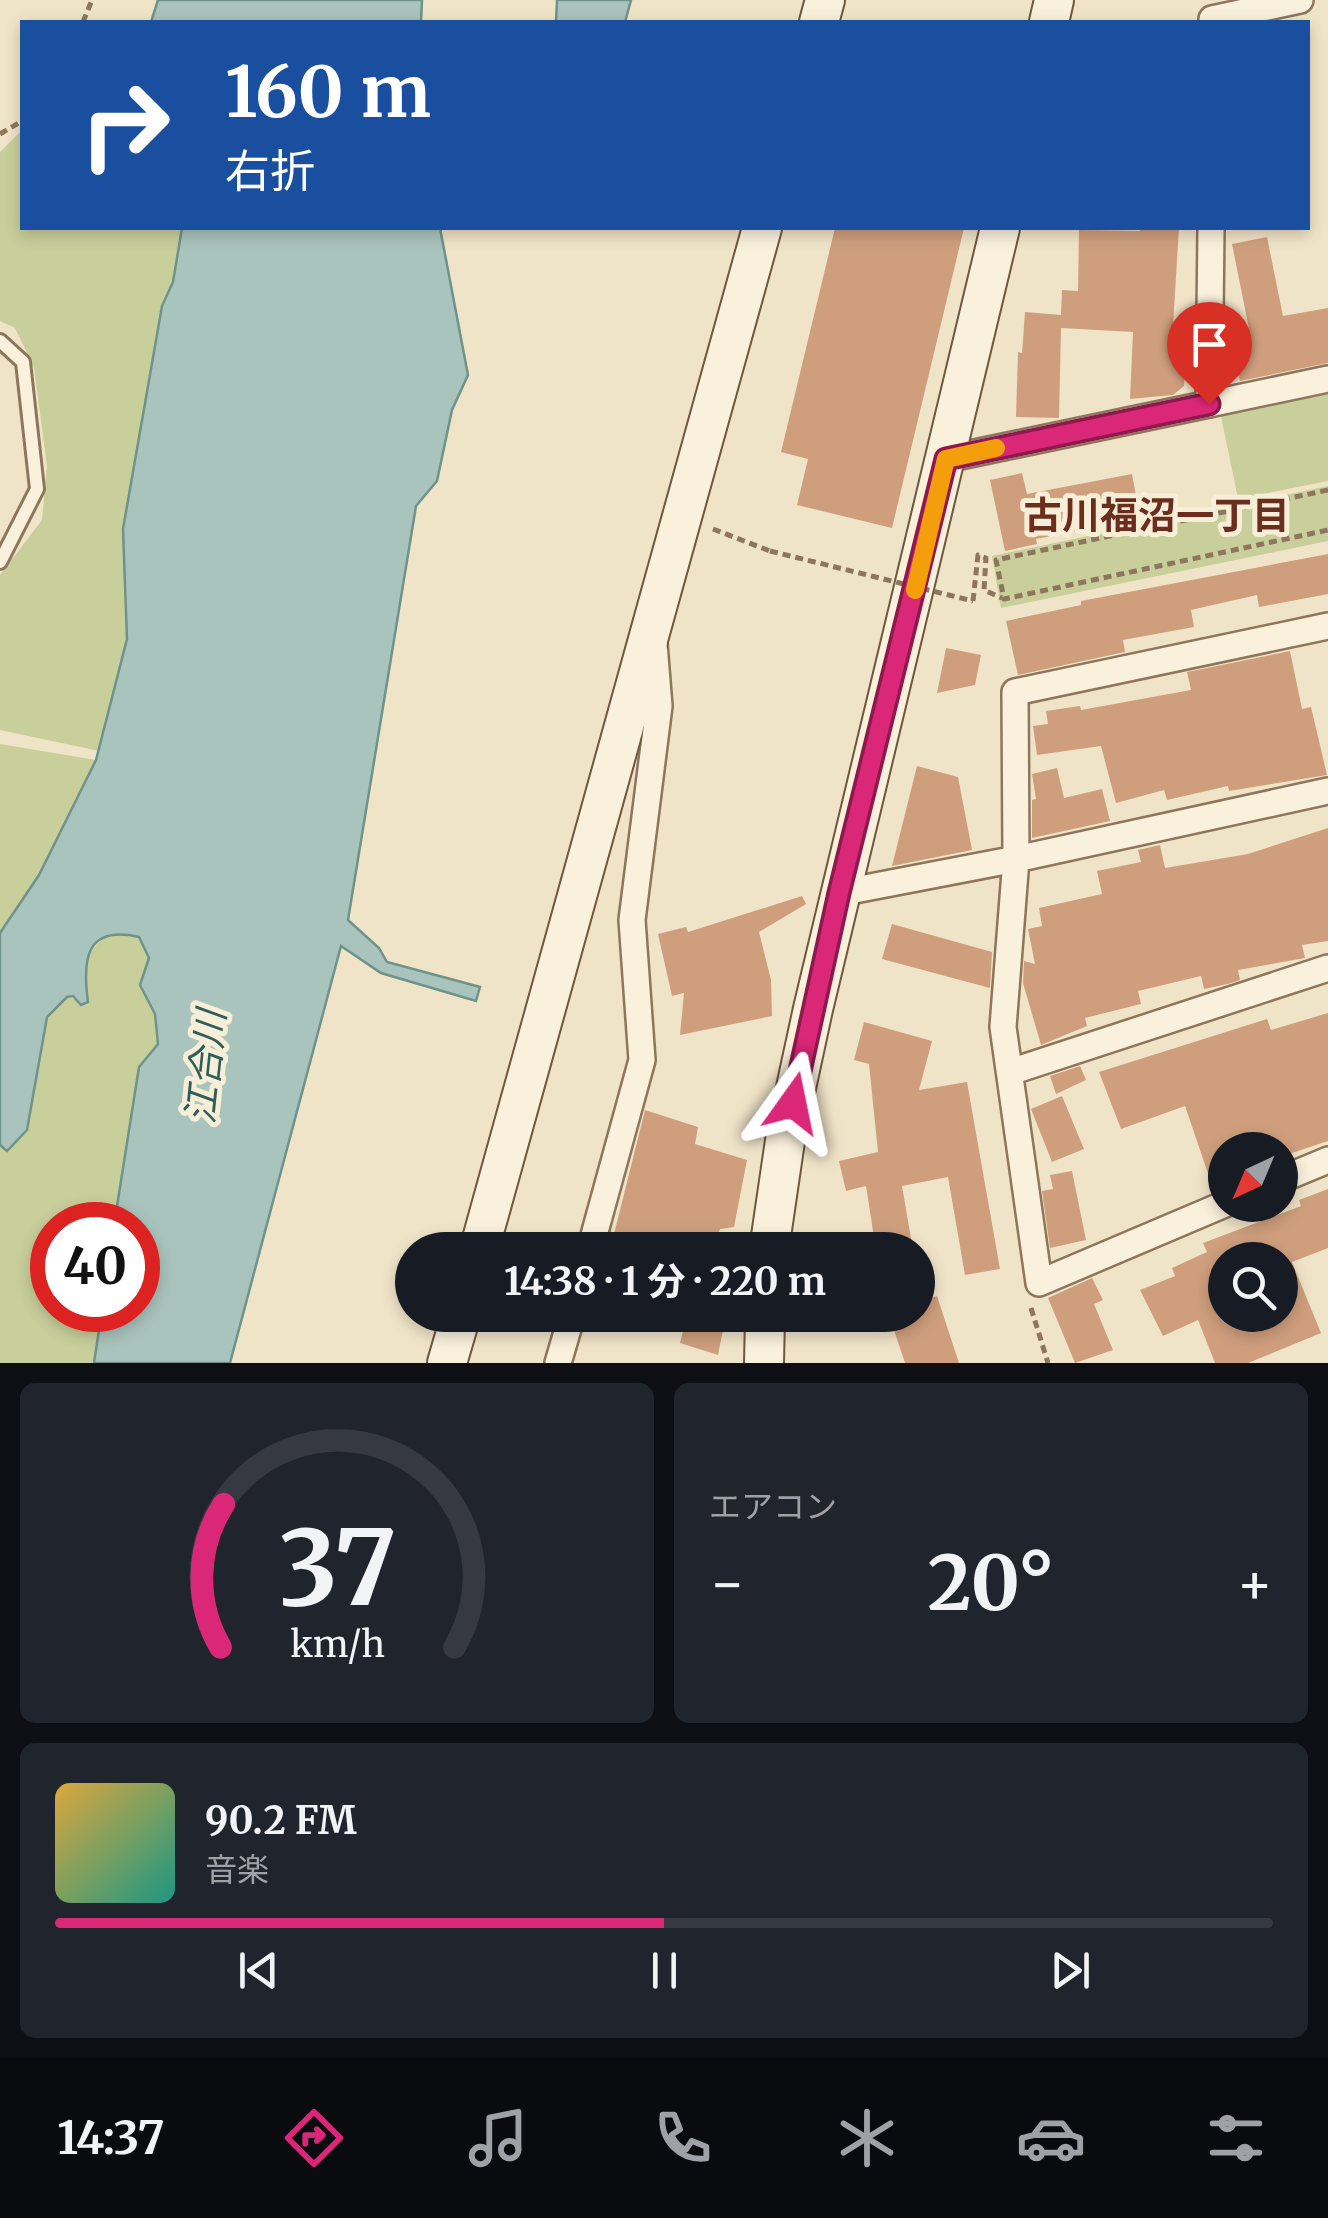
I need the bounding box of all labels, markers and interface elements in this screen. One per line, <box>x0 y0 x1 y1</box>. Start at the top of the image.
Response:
text: 160 m <box>225 48 431 136</box>
icon: right <box>60 60 190 190</box>
text: 右折 <box>225 143 315 199</box>
pin <box>1167 302 1252 405</box>
icon: arrive <box>1182 317 1237 372</box>
district label: 古川福沼一丁目 <box>1024 492 1290 539</box>
water label: 江合川 <box>176 1004 235 1126</box>
position arrow <box>741 1051 845 1155</box>
north arrow <box>1208 1132 1298 1222</box>
map controls <box>1208 1132 1298 1332</box>
speed limit sign: 40 <box>30 1202 160 1332</box>
button: search <box>1208 1242 1298 1332</box>
text: 14:38 · 1 分 · 220 m <box>504 1258 826 1305</box>
text: エアコン <box>709 1487 837 1527</box>
text: 37 <box>278 1503 396 1633</box>
text: 20° <box>927 1536 1055 1630</box>
text: − <box>709 1549 746 1618</box>
text: + <box>1236 1549 1273 1618</box>
text: km/h <box>290 1622 384 1667</box>
text: 90.2 FM <box>205 1797 357 1844</box>
text: 音楽 <box>205 1850 269 1890</box>
icon: previous <box>231 1943 286 1998</box>
icon: pause <box>637 1943 692 1998</box>
icon: next <box>1043 1943 1098 1998</box>
icon: directions <box>279 2103 349 2173</box>
icon: music <box>463 2103 533 2173</box>
icon: phone <box>648 2103 718 2173</box>
icon: climate <box>832 2103 902 2173</box>
icon: car <box>1016 2103 1086 2173</box>
icon: filters <box>1201 2103 1271 2173</box>
text: 14:37 <box>57 2110 165 2166</box>

